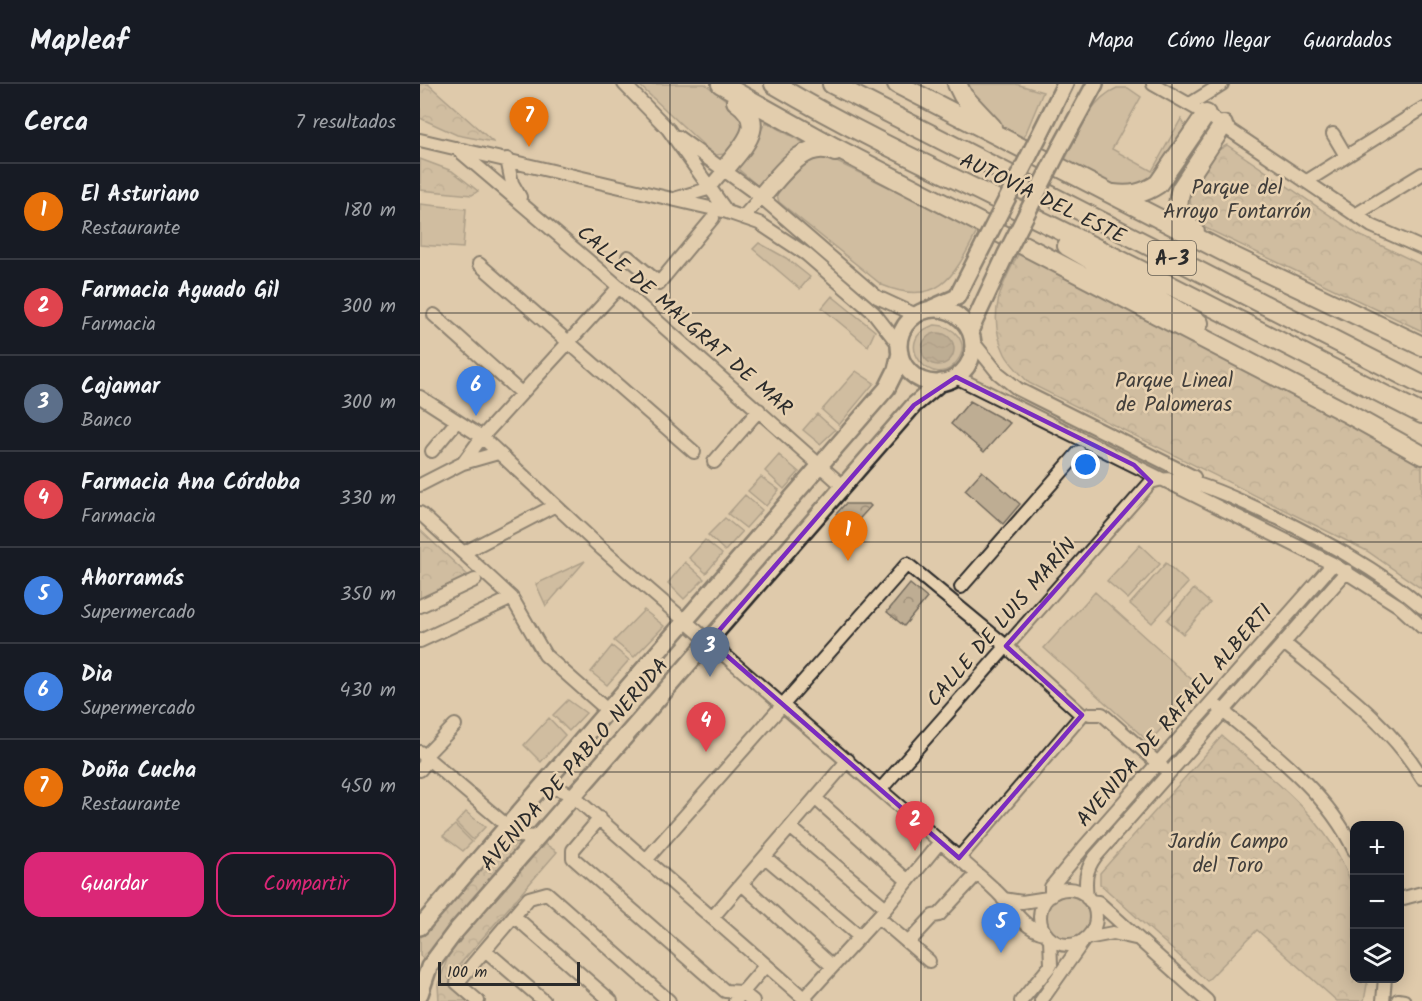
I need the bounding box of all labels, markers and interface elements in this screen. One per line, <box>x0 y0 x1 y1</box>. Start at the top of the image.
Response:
text: Mapleaf <box>30 19 128 64</box>
text: Mapa <box>1087 25 1134 58</box>
text: Cómo llegar <box>1167 25 1270 58</box>
text: Guardados <box>1303 25 1392 58</box>
pin: 7 <box>510 98 548 147</box>
text: Cerca <box>24 102 88 144</box>
text: 7 resultados <box>295 107 396 139</box>
street label: AUTOVÍA DEL ESTE <box>954 145 1132 254</box>
park label: Parque del Arroyo Fontarrón <box>1163 172 1311 229</box>
text: El Asturiano <box>81 178 199 213</box>
text: 1 <box>40 195 47 227</box>
text: 180 m <box>344 195 396 227</box>
text: Restaurante <box>81 213 180 245</box>
street label: CALLE DE MALGRAT DE MAR <box>569 218 800 425</box>
road number: A-3 <box>1148 241 1196 275</box>
text: Farmacia Aguado Gil <box>81 274 279 309</box>
text: 2 <box>38 291 49 323</box>
text: 300 m <box>341 291 396 323</box>
text: Farmacia <box>81 309 156 341</box>
park label: Parque Lineal de Palomeras <box>1115 365 1233 422</box>
pin: 6 <box>456 366 496 416</box>
text: Cajamar <box>81 370 160 405</box>
text: 3 <box>38 387 49 419</box>
text: 300 m <box>341 387 396 419</box>
text: Banco <box>81 405 132 437</box>
your location <box>1071 450 1100 479</box>
text: Farmacia Ana Córdoba <box>81 466 300 501</box>
text: 4 <box>38 483 49 515</box>
text: 330 m <box>339 483 396 515</box>
text: Farmacia <box>81 501 156 533</box>
pin: 1 <box>828 512 868 561</box>
street label: CALLE DE LUIS MARÍN <box>919 531 1085 715</box>
text: Ahorramás <box>81 562 184 597</box>
text: 5 <box>38 579 49 611</box>
text: 350 m <box>340 579 396 611</box>
text: Supermercado <box>81 597 195 629</box>
street label: AVENIDA DE RAFAEL ALBERTI <box>1069 597 1282 835</box>
pin: 3 <box>690 628 730 677</box>
street label: AVENIDA DE PABLO NERUDA <box>473 651 677 879</box>
text: Dia <box>81 658 113 693</box>
text: 6 <box>38 675 49 707</box>
text: 430 m <box>340 675 396 707</box>
text: Supermercado <box>81 693 195 725</box>
pin: 4 <box>686 702 726 752</box>
text: Doña Cucha <box>81 754 196 789</box>
text: 7 <box>39 771 48 803</box>
text: 450 m <box>340 771 396 803</box>
text: Restaurante <box>81 789 180 821</box>
pin: 2 <box>896 802 934 851</box>
map controls <box>1350 821 1404 983</box>
button: + <box>1350 821 1404 875</box>
park label: Jardín Campo del Toro <box>1168 826 1288 883</box>
button: Guardar <box>24 852 204 917</box>
button: Compartir <box>216 852 396 917</box>
button: − <box>1350 875 1404 929</box>
pin: 5 <box>982 904 1020 953</box>
button: layers <box>1350 929 1404 983</box>
scale bar <box>438 959 580 986</box>
text: 100 m <box>447 960 487 985</box>

